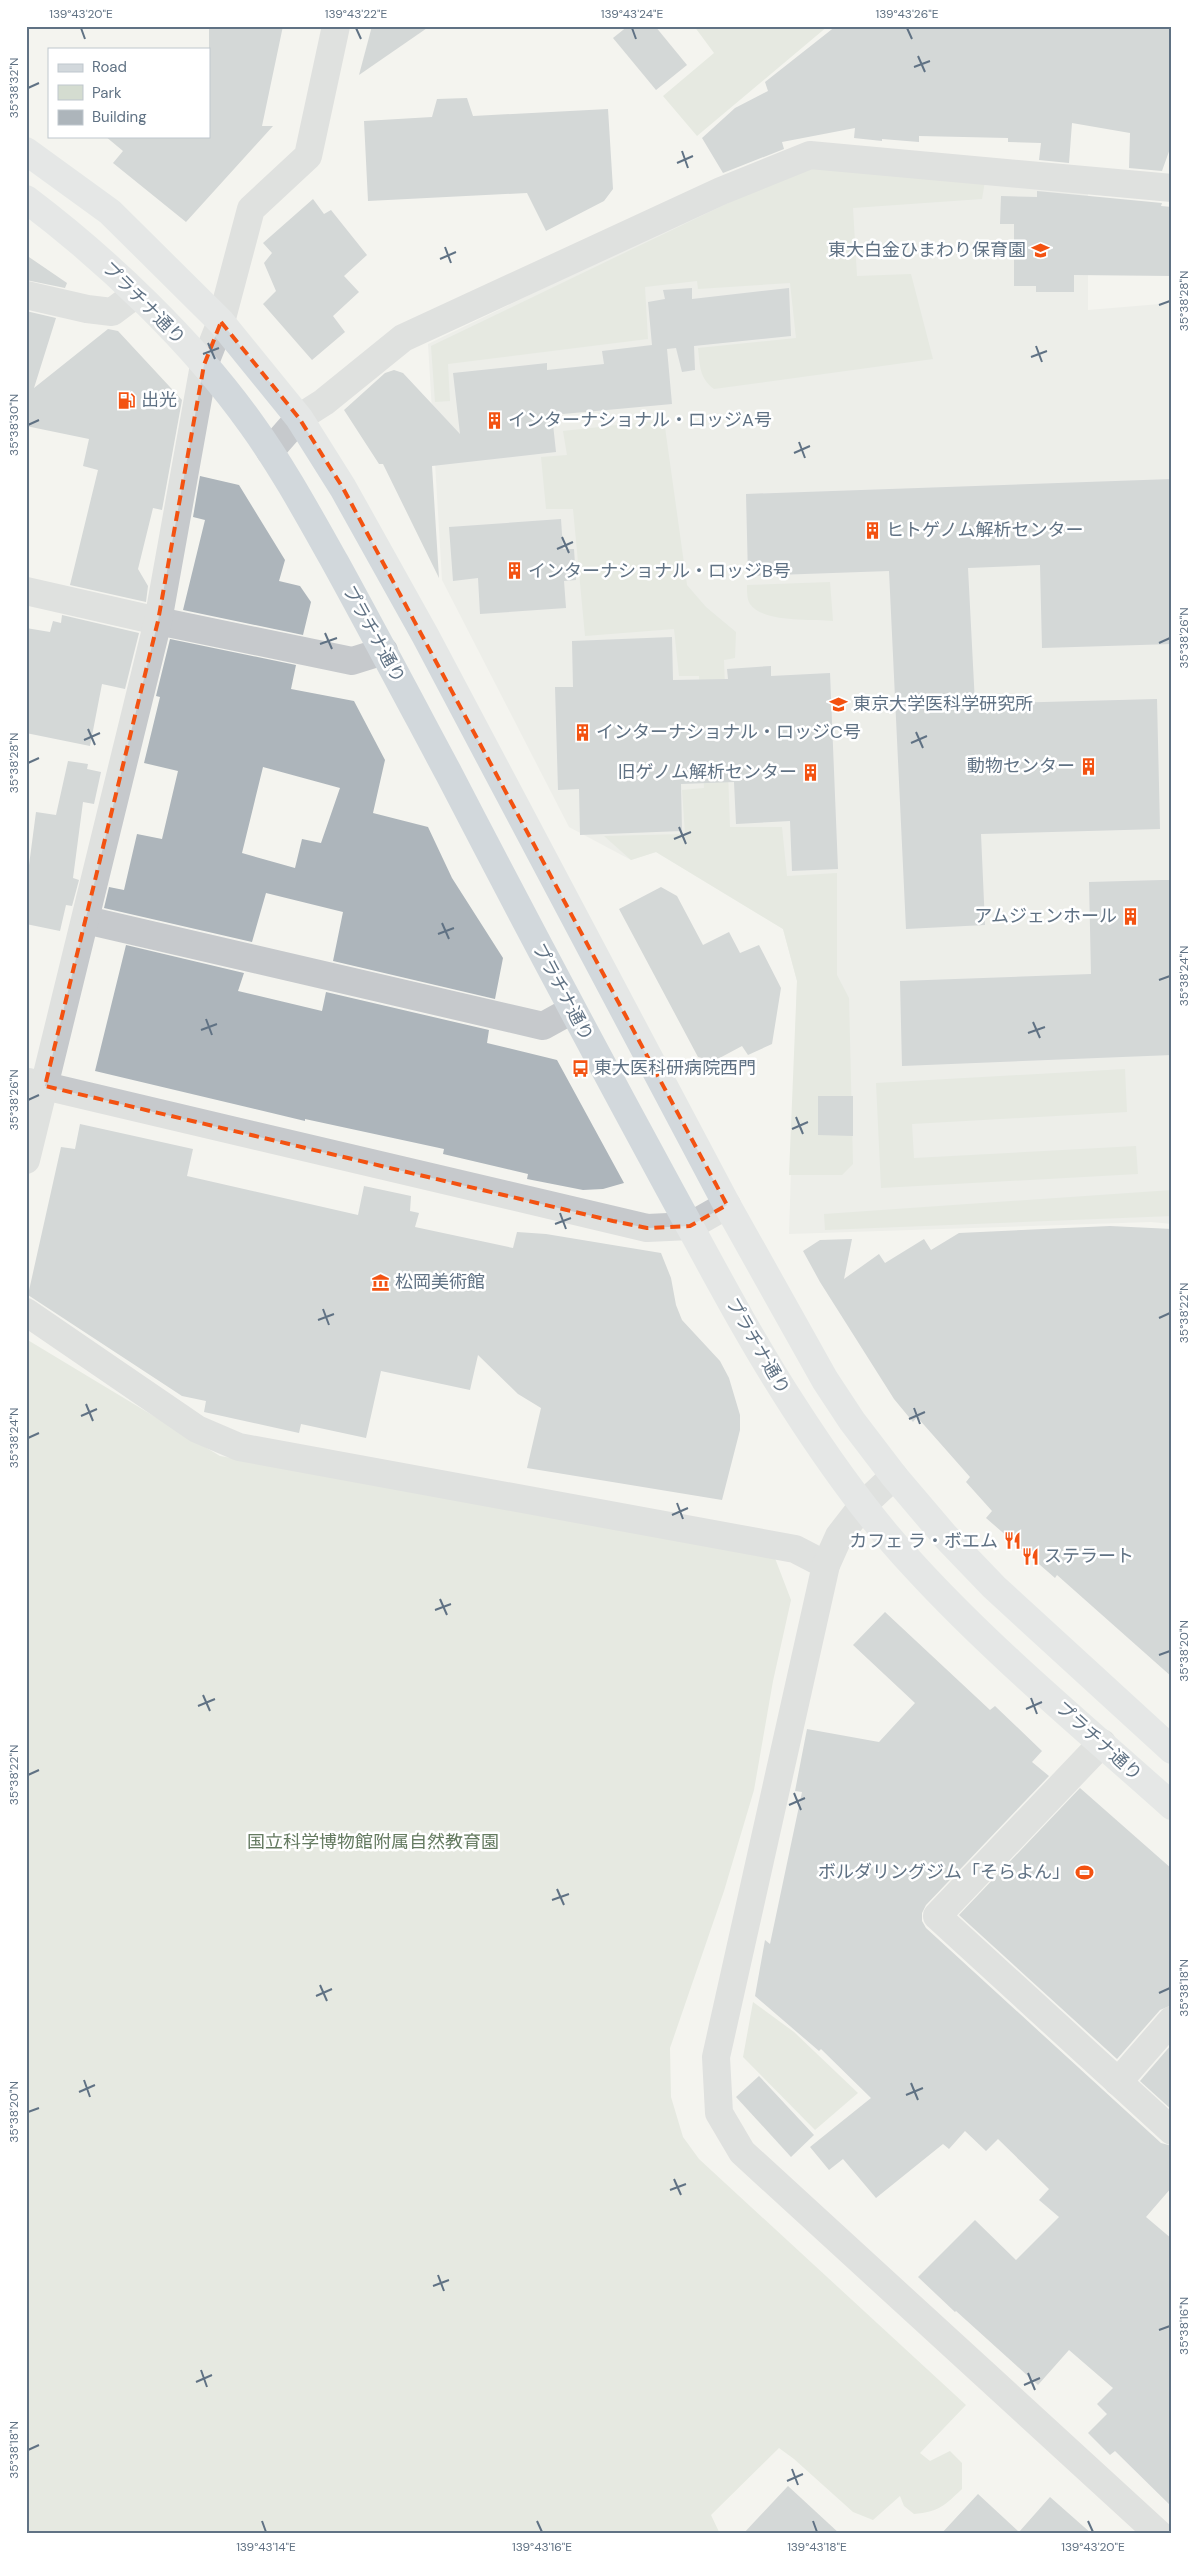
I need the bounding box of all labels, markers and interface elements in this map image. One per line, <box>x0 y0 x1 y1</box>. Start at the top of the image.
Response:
text: 139°43'20"E <box>49 6 113 22</box>
text: 139°43'22"E <box>325 6 387 22</box>
text: 139°43'24"E <box>601 6 664 22</box>
text: 139°43'26"E <box>875 6 939 22</box>
legend <box>48 48 210 138</box>
text: Road <box>92 57 127 77</box>
text: 35°38'32"N <box>6 58 22 118</box>
text: Park <box>92 83 122 103</box>
text: Building <box>92 107 147 127</box>
place label: 東大白金ひまわり保育園 <box>828 238 1026 262</box>
school or university icon: 東大白金ひまわり保育園 <box>1030 240 1050 260</box>
street label: プラチナ通り <box>97 256 191 350</box>
text: 35°38'28"N <box>1176 271 1192 331</box>
place label: 出光 <box>141 388 177 412</box>
fuel station icon: 出光 <box>117 390 137 410</box>
text: 35°38'30"N <box>6 394 22 456</box>
place label: インターナショナル・ロッジA号 <box>508 408 772 432</box>
building icon: インターナショナル・ロッジA号 <box>484 410 504 430</box>
place label: ヒトゲノム解析センター <box>886 518 1083 542</box>
building icon: ヒトゲノム解析センター <box>862 520 882 540</box>
place label: インターナショナル・ロッジB号 <box>528 559 791 583</box>
building icon: インターナショナル・ロッジB号 <box>504 561 524 581</box>
street label: プラチナ通り <box>337 581 411 687</box>
text: 35°38'26"N <box>1176 607 1192 669</box>
place label: 東京大学医科学研究所 <box>853 692 1033 716</box>
school or university icon: 東京大学医科学研究所 <box>829 694 849 714</box>
place label: インターナショナル・ロッジC号 <box>596 720 861 744</box>
building icon: インターナショナル・ロッジC号 <box>572 722 592 742</box>
text: 35°38'28"N <box>6 733 22 793</box>
place label: 動物センター <box>967 754 1075 778</box>
building icon: 動物センター <box>1079 756 1099 776</box>
place label: 旧ゲノム解析センター <box>618 760 797 784</box>
building icon: 旧ゲノム解析センター <box>801 762 821 782</box>
place label: アムジェンホール <box>974 904 1117 928</box>
building icon: アムジェンホール <box>1121 906 1141 926</box>
street label: プラチナ通り <box>527 939 599 1045</box>
text: 35°38'24"N <box>1176 946 1192 1006</box>
place label: 東大医科研病院西門 <box>594 1056 756 1080</box>
bus stop icon: 東大医科研病院西門 <box>570 1058 590 1078</box>
text: 35°38'26"N <box>6 1069 22 1131</box>
place label: 松岡美術館 <box>395 1270 485 1294</box>
museum icon: 松岡美術館 <box>371 1272 391 1292</box>
text: 35°38'22"N <box>1176 1283 1192 1343</box>
street label: プラチナ通り <box>721 1293 795 1399</box>
text: 35°38'24"N <box>6 1408 22 1468</box>
place label: カフェ ラ・ボエム <box>849 1529 998 1553</box>
restaurant icon: カフェ ラ・ボエム <box>1002 1531 1022 1551</box>
place label: ステラート <box>1044 1544 1134 1568</box>
restaurant icon: ステラート <box>1020 1546 1040 1566</box>
text: 35°38'20"N <box>1176 1620 1192 1682</box>
street label: プラチナ通り <box>1051 1696 1147 1786</box>
text: 35°38'22"N <box>6 1745 22 1805</box>
park label: 国立科学博物館附属自然教育園 <box>247 1830 499 1854</box>
place label: ボルダリングジム「そらよん」 <box>818 1860 1070 1884</box>
sports icon: ボルダリングジム「そらよん」 <box>1074 1862 1094 1882</box>
text: 35°38'18"N <box>1176 1959 1192 2017</box>
text: 35°38'20"N <box>6 2081 22 2143</box>
text: 35°38'16"N <box>1176 2297 1192 2355</box>
text: 35°38'18"N <box>6 2421 22 2479</box>
text: 139°43'14"E <box>236 2539 296 2555</box>
text: 139°43'16"E <box>512 2539 572 2555</box>
text: 139°43'18"E <box>787 2539 847 2555</box>
text: 139°43'20"E <box>1061 2539 1125 2555</box>

